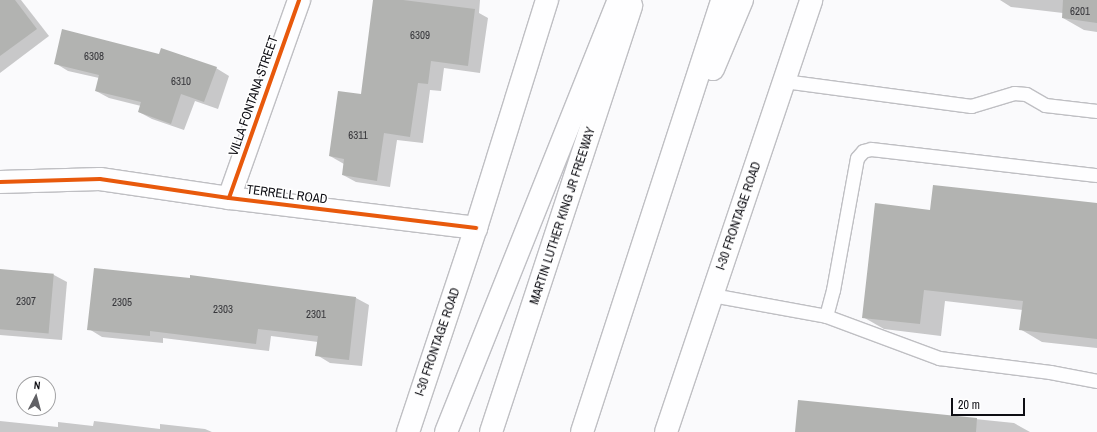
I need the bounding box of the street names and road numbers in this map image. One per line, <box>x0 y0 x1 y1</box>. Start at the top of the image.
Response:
street label: VILLA FONTANA STREET <box>226 33 282 159</box>
street label: MARTIN LUTHER KING JR FREEWAY <box>527 125 599 307</box>
street label: I-30 FRONTAGE ROAD <box>713 160 765 272</box>
street label: TERRELL ROAD <box>245 182 329 208</box>
street label: I-30 FRONTAGE ROAD <box>412 286 464 398</box>

